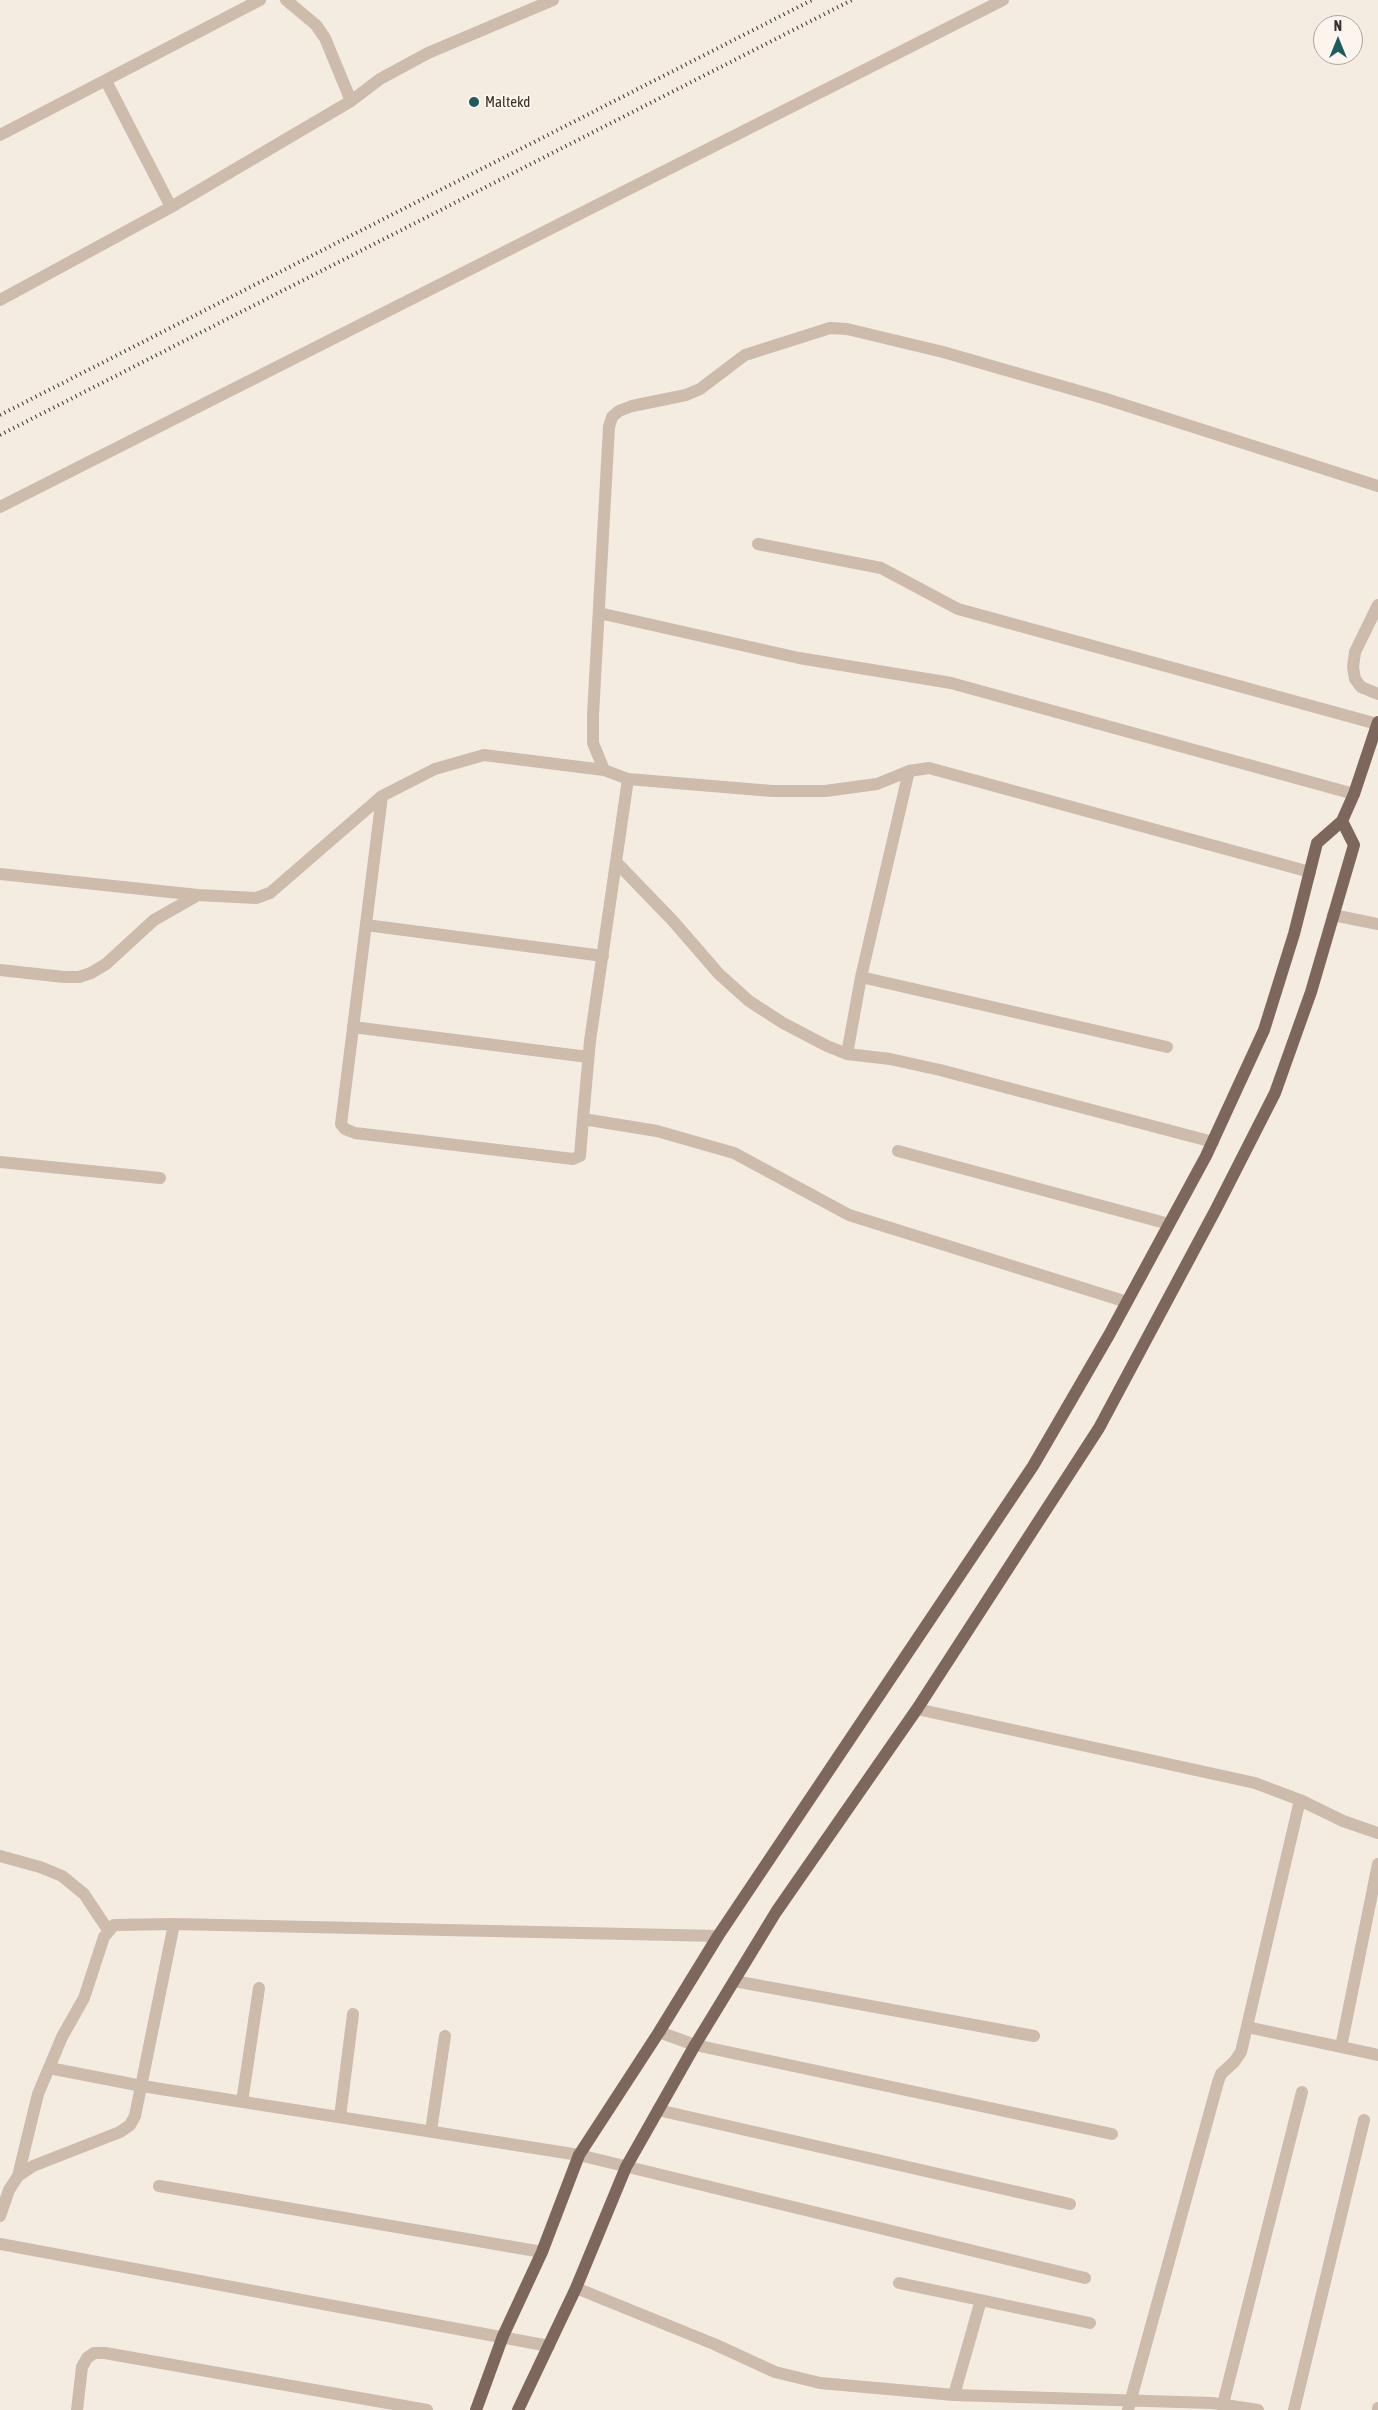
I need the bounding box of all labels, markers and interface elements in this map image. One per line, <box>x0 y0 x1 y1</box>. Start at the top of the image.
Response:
north arrow <box>1313 15 1363 65</box>
text: N <box>1334 18 1342 34</box>
place label: Maltekd <box>485 93 530 111</box>
marker: Maltekd <box>467 95 481 109</box>

